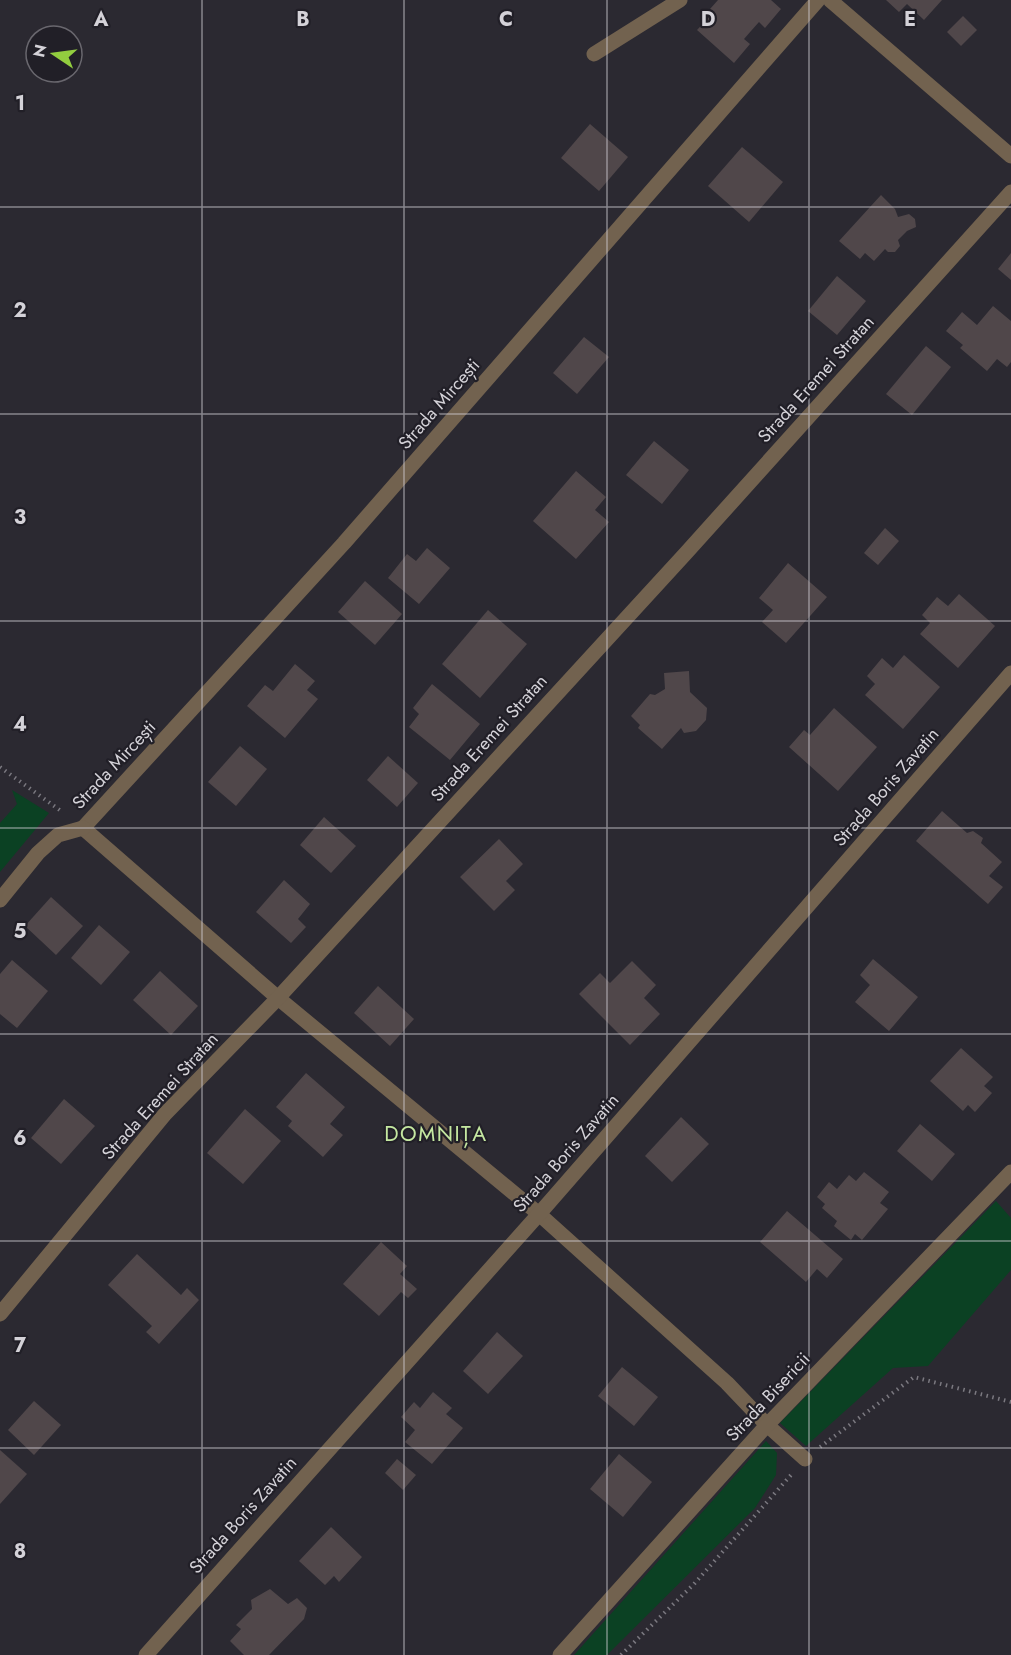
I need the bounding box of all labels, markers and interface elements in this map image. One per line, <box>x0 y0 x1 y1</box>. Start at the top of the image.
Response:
text: A <box>93 5 109 34</box>
text: B <box>296 5 310 34</box>
text: C <box>499 5 513 34</box>
text: D <box>701 5 715 34</box>
text: E <box>904 5 916 34</box>
north arrow <box>24 24 84 84</box>
text: N <box>27 42 53 60</box>
text: 1 <box>15 89 25 118</box>
text: 2 <box>13 296 27 325</box>
street label: Strada Eremei Stratan <box>752 310 880 448</box>
street label: Strada Mircești <box>392 353 486 455</box>
text: 3 <box>14 503 26 532</box>
street label: Strada Eremei Stratan <box>425 669 553 807</box>
text: 4 <box>13 710 27 739</box>
street label: Strada Mircești <box>66 715 162 815</box>
street label: Strada Boris Zavatin <box>827 722 945 852</box>
text: 5 <box>14 917 27 946</box>
street label: Strada Eremei Stratan <box>96 1027 224 1165</box>
street label: Strada Boris Zavatin <box>507 1088 625 1218</box>
district label: DOMNIȚA <box>384 1119 488 1149</box>
text: 6 <box>13 1124 27 1153</box>
text: 7 <box>14 1331 27 1360</box>
street label: Strada Bisericii <box>720 1347 816 1447</box>
street label: Strada Boris Zavatin <box>183 1451 303 1579</box>
text: 8 <box>14 1537 26 1566</box>

